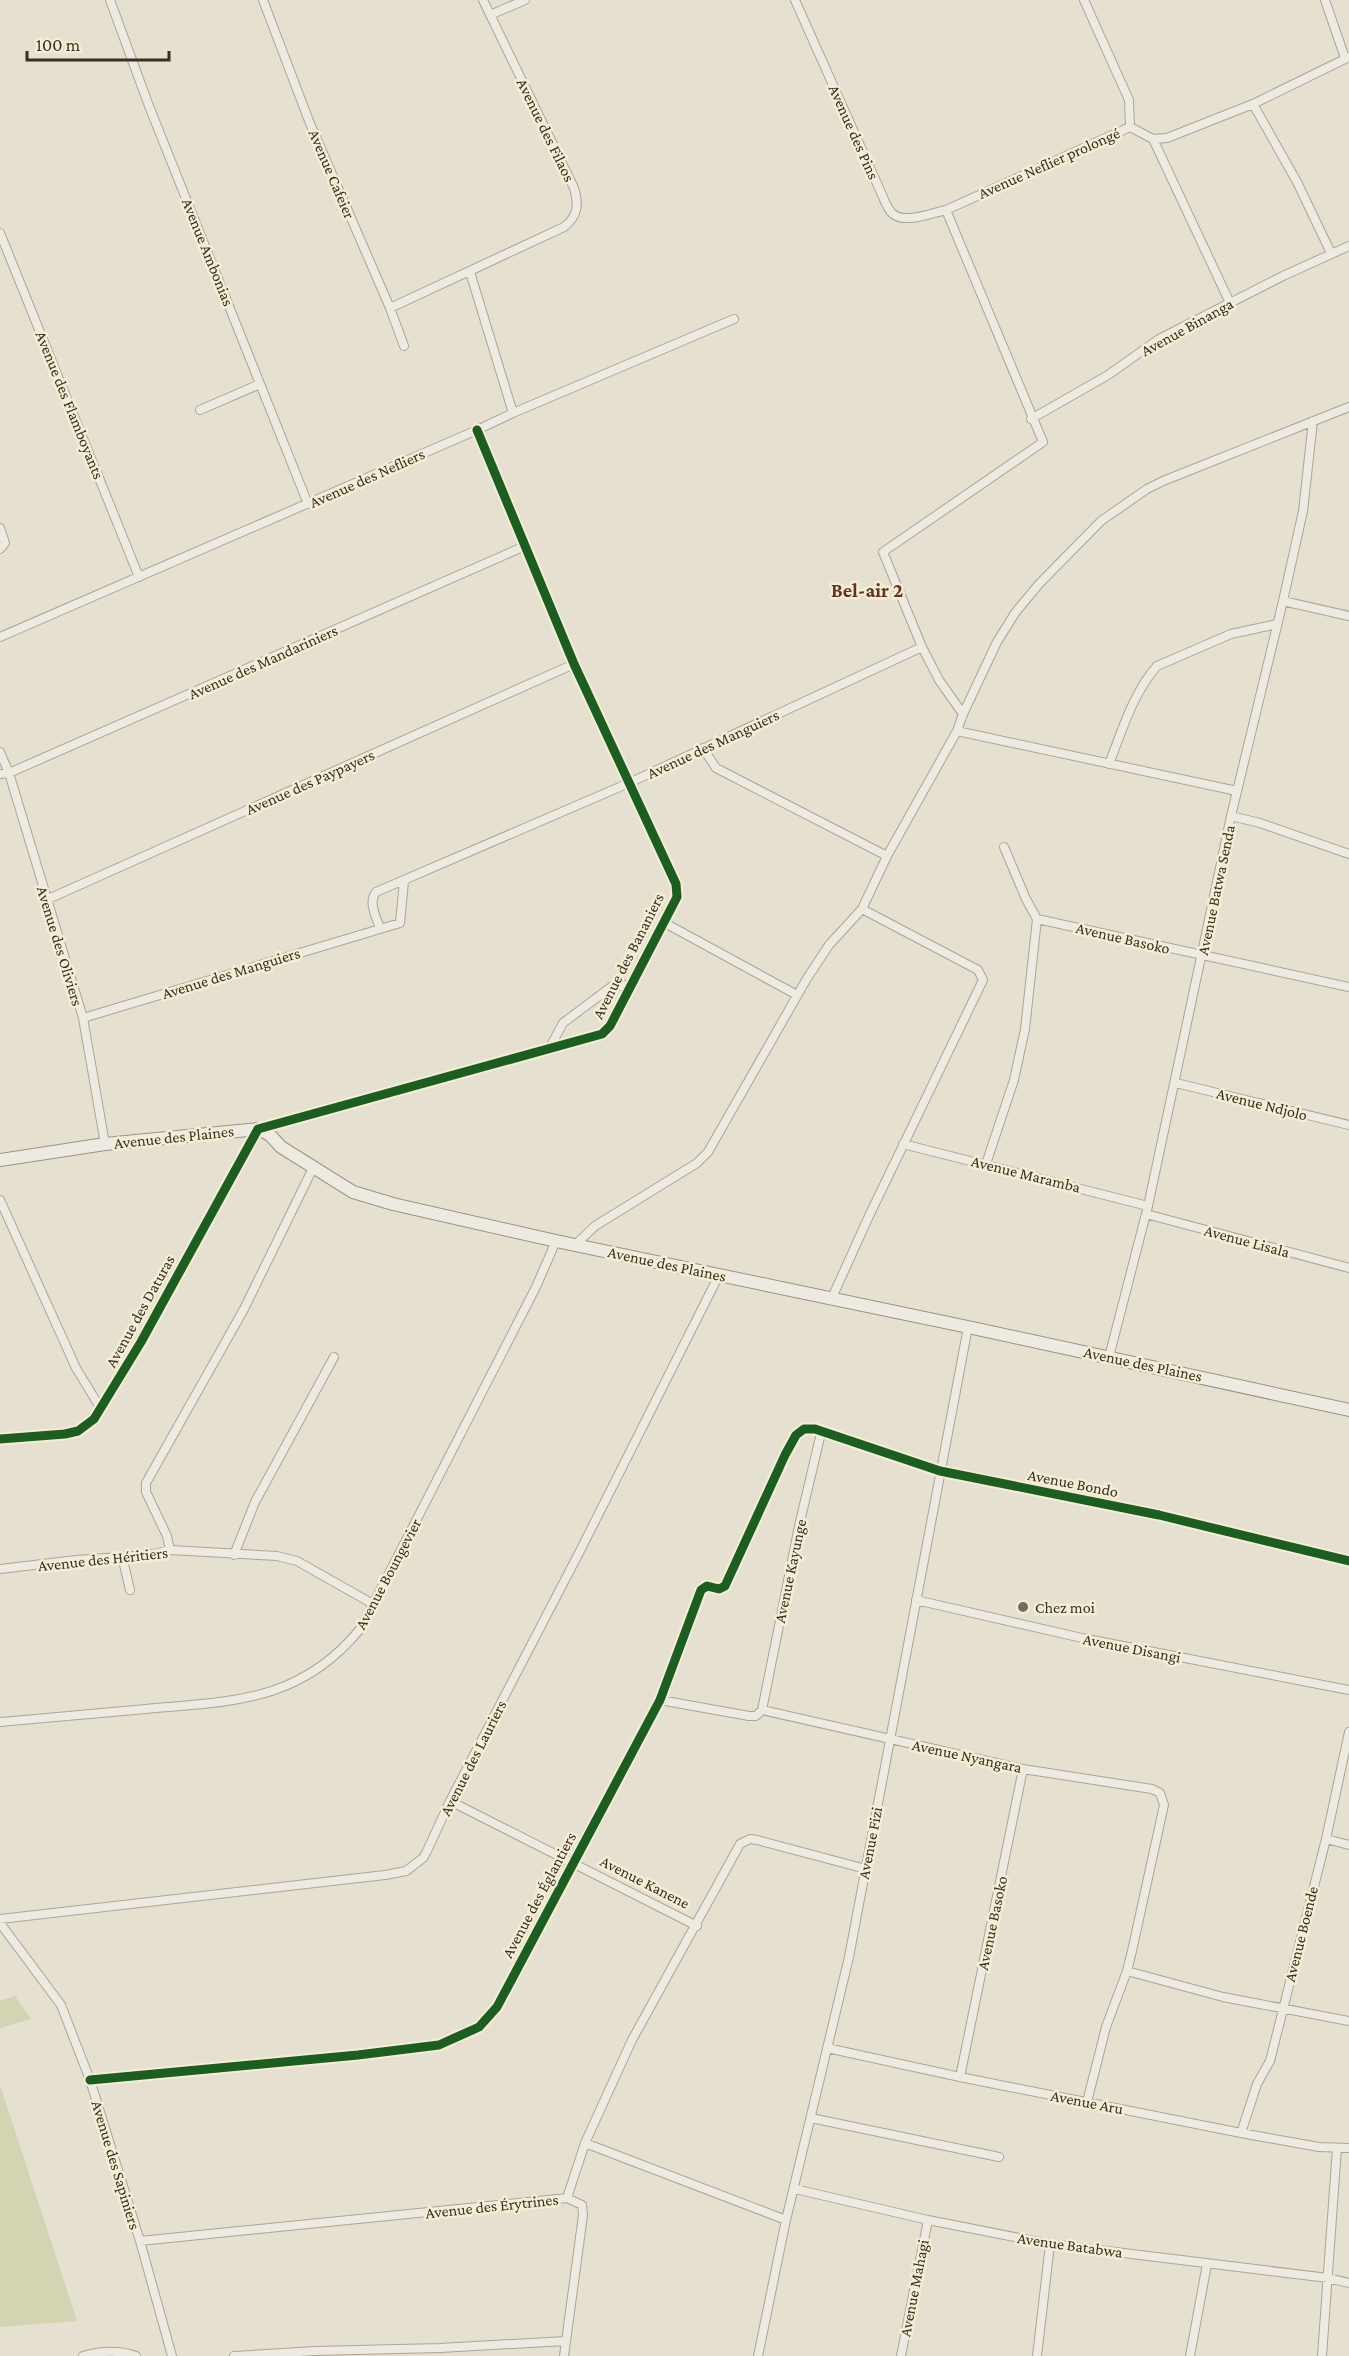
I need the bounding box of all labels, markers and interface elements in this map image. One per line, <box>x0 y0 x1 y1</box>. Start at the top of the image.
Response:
scale bar <box>27 24 170 62</box>
text: 100 m <box>36 35 81 55</box>
street label: Avenue des Filaos <box>514 76 578 184</box>
street label: Avenue des Pins <box>826 82 882 182</box>
street label: Avenue Neflier prolongé <box>976 124 1123 203</box>
street label: Avenue Cafeier <box>306 127 359 222</box>
street label: Avenue Ambonias <box>179 196 237 308</box>
street label: Avenue Binanga <box>1138 294 1237 360</box>
street label: Avenue des Flamboyants <box>32 329 107 482</box>
street label: Avenue des Nefliers <box>307 445 427 511</box>
district label: Bel-air 2 <box>831 579 903 601</box>
street label: Avenue des Mandariniers <box>186 621 340 703</box>
street label: Avenue des Manguiers <box>644 706 782 783</box>
street label: Avenue des Paypayers <box>243 746 377 819</box>
street label: Avenue Batwa Senda <box>1194 823 1238 957</box>
street label: Avenue des Oliviers <box>34 884 86 1008</box>
street label: Avenue des Bananiers <box>589 890 667 1022</box>
street label: Avenue Basoko <box>1074 919 1172 957</box>
street label: Avenue des Manguiers <box>160 944 302 1003</box>
street label: Avenue Ndjolo <box>1215 1085 1309 1124</box>
street label: Avenue des Plaines <box>113 1122 235 1152</box>
street label: Avenue Maramba <box>970 1152 1083 1196</box>
street label: Avenue Lisala <box>1202 1221 1292 1261</box>
street label: Avenue des Plaines <box>606 1243 728 1285</box>
street label: Avenue des Daturas <box>102 1252 178 1370</box>
street label: Avenue des Plaines <box>1082 1343 1204 1385</box>
street label: Avenue Bondo <box>1026 1466 1120 1500</box>
street label: Avenue Boungevier <box>352 1515 425 1633</box>
street label: Avenue Kayunge <box>771 1518 810 1625</box>
street label: Avenue des Héritiers <box>37 1544 169 1574</box>
place label: Chez moi <box>1035 1599 1095 1616</box>
marker: Chez moi <box>1016 1600 1030 1614</box>
street label: Avenue Disangi <box>1082 1630 1182 1667</box>
street label: Avenue des Lauriers <box>436 1697 510 1819</box>
street label: Avenue Nyangara <box>910 1736 1024 1777</box>
street label: Avenue Fizi <box>855 1806 885 1880</box>
street label: Avenue des Églantiers <box>499 1829 580 1961</box>
street label: Avenue Kanene <box>598 1852 692 1912</box>
street label: Avenue Basoko <box>974 1874 1010 1972</box>
street label: Avenue Boende <box>1281 1884 1321 1984</box>
street label: Avenue Aru <box>1049 2087 1125 2117</box>
street label: Avenue des Sapiniers <box>87 2098 144 2232</box>
street label: Avenue des Érytrines <box>425 2191 560 2222</box>
street label: Avenue Batabwa <box>1016 2229 1124 2261</box>
street label: Avenue Mahagi <box>896 2238 933 2338</box>

